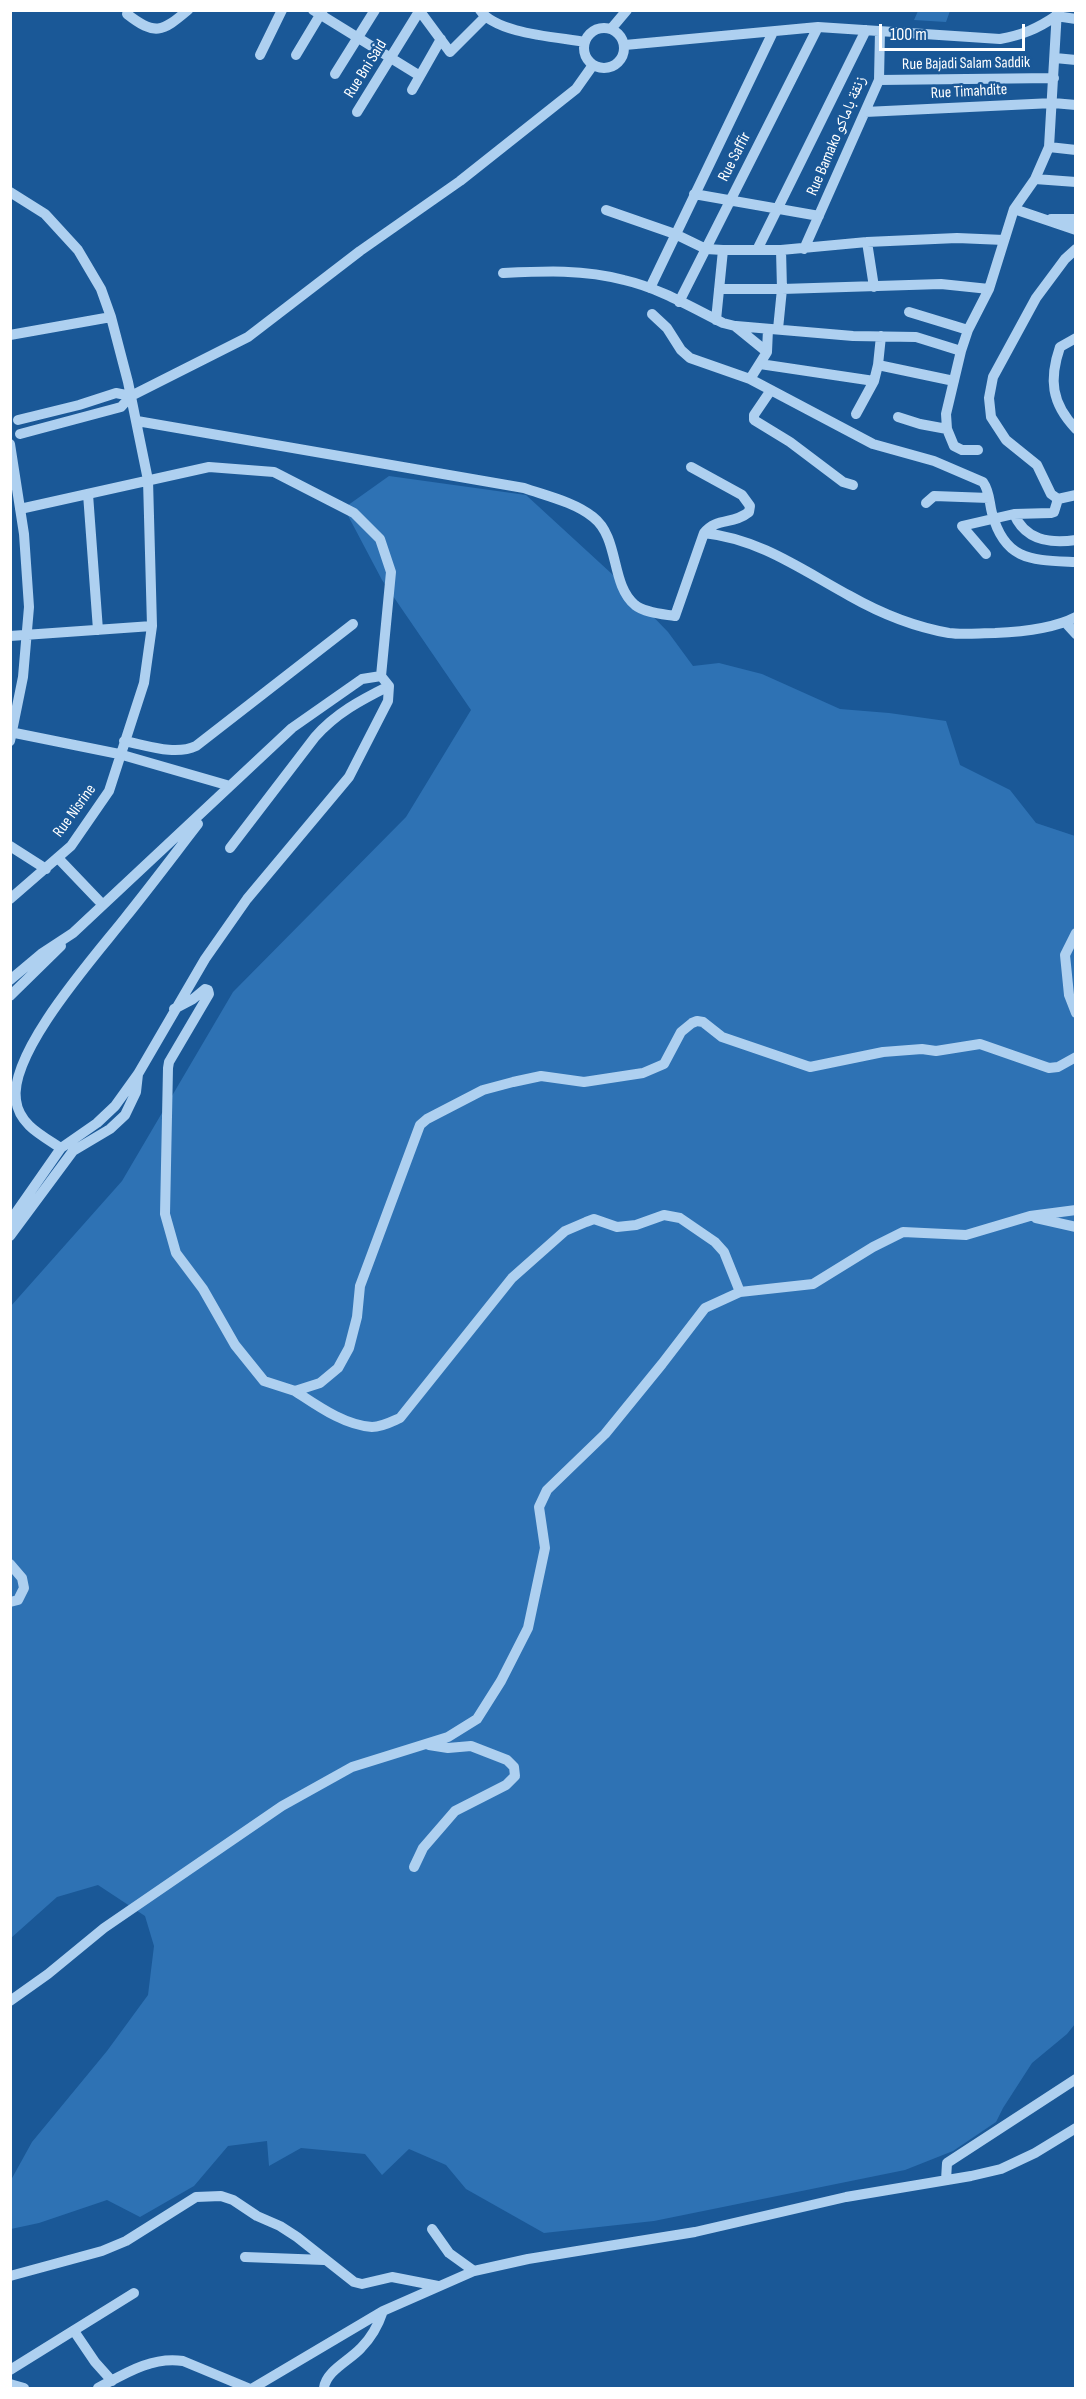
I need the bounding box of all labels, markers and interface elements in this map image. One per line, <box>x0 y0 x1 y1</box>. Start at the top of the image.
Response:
scale bar <box>882 12 1028 50</box>
text: 100 m <box>890 24 927 45</box>
street label: Rue Bni Said <box>341 36 391 102</box>
street label: Rue Bajadi Salam Saddik <box>902 53 1030 75</box>
street label: Rue Bamako زنقة باماكو <box>803 73 871 199</box>
street label: Rue Timahdite <box>930 80 1008 104</box>
street label: Rue Saffir <box>714 129 756 185</box>
street label: Rue Nisrine <box>49 781 101 841</box>

